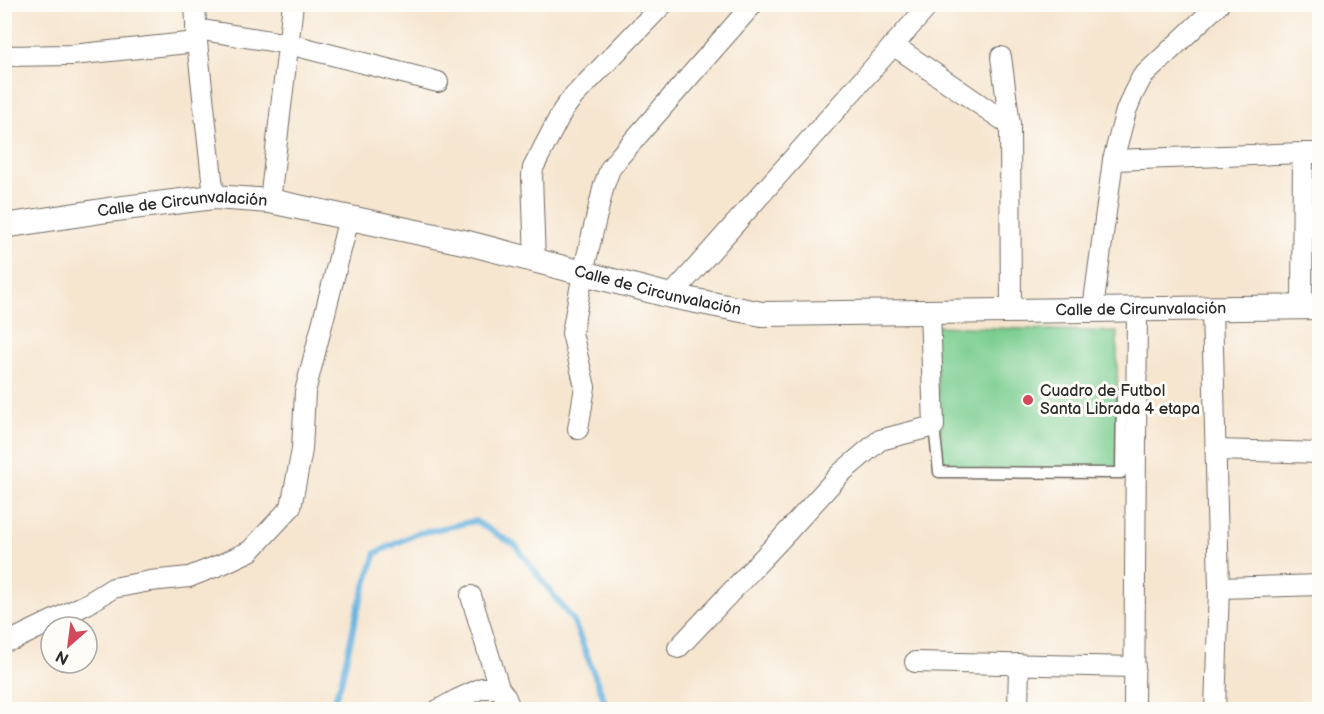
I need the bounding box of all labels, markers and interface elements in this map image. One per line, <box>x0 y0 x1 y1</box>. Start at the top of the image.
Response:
street label: Calle de Circunvalación <box>96 187 268 221</box>
street label: Calle de Circunvalación <box>572 262 743 319</box>
street label: Calle de Circunvalación <box>1055 299 1226 320</box>
place label: Cuadro de Futbol Santa Librada 4 etapa <box>1040 382 1200 419</box>
marker: Cuadro de Futbol Santa Librada 4 etapa <box>1021 393 1035 407</box>
north arrow <box>39 615 99 675</box>
text: N <box>53 646 72 668</box>

